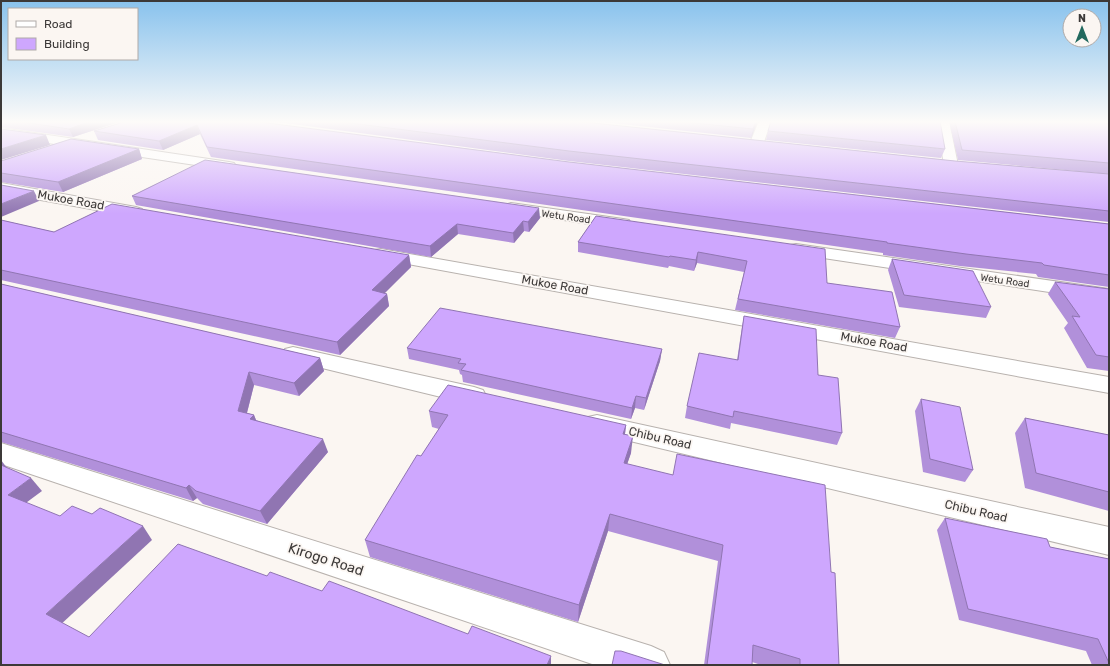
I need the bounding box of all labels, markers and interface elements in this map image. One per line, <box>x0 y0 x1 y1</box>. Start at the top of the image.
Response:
legend <box>8 8 138 60</box>
north arrow <box>1062 8 1102 48</box>
text: N <box>1078 12 1086 25</box>
text: Road <box>44 17 72 31</box>
text: Building <box>44 37 90 51</box>
street label: Mukoe Road <box>36 187 106 213</box>
street label: Wetu Road <box>541 208 591 226</box>
street label: Mukoe Road <box>520 272 590 298</box>
street label: Wetu Road <box>980 272 1030 290</box>
street label: Mukoe Road <box>839 329 909 355</box>
street label: Chibu Road <box>627 424 693 452</box>
street label: Chibu Road <box>943 497 1009 525</box>
street label: Kirogo Road <box>286 539 366 580</box>

